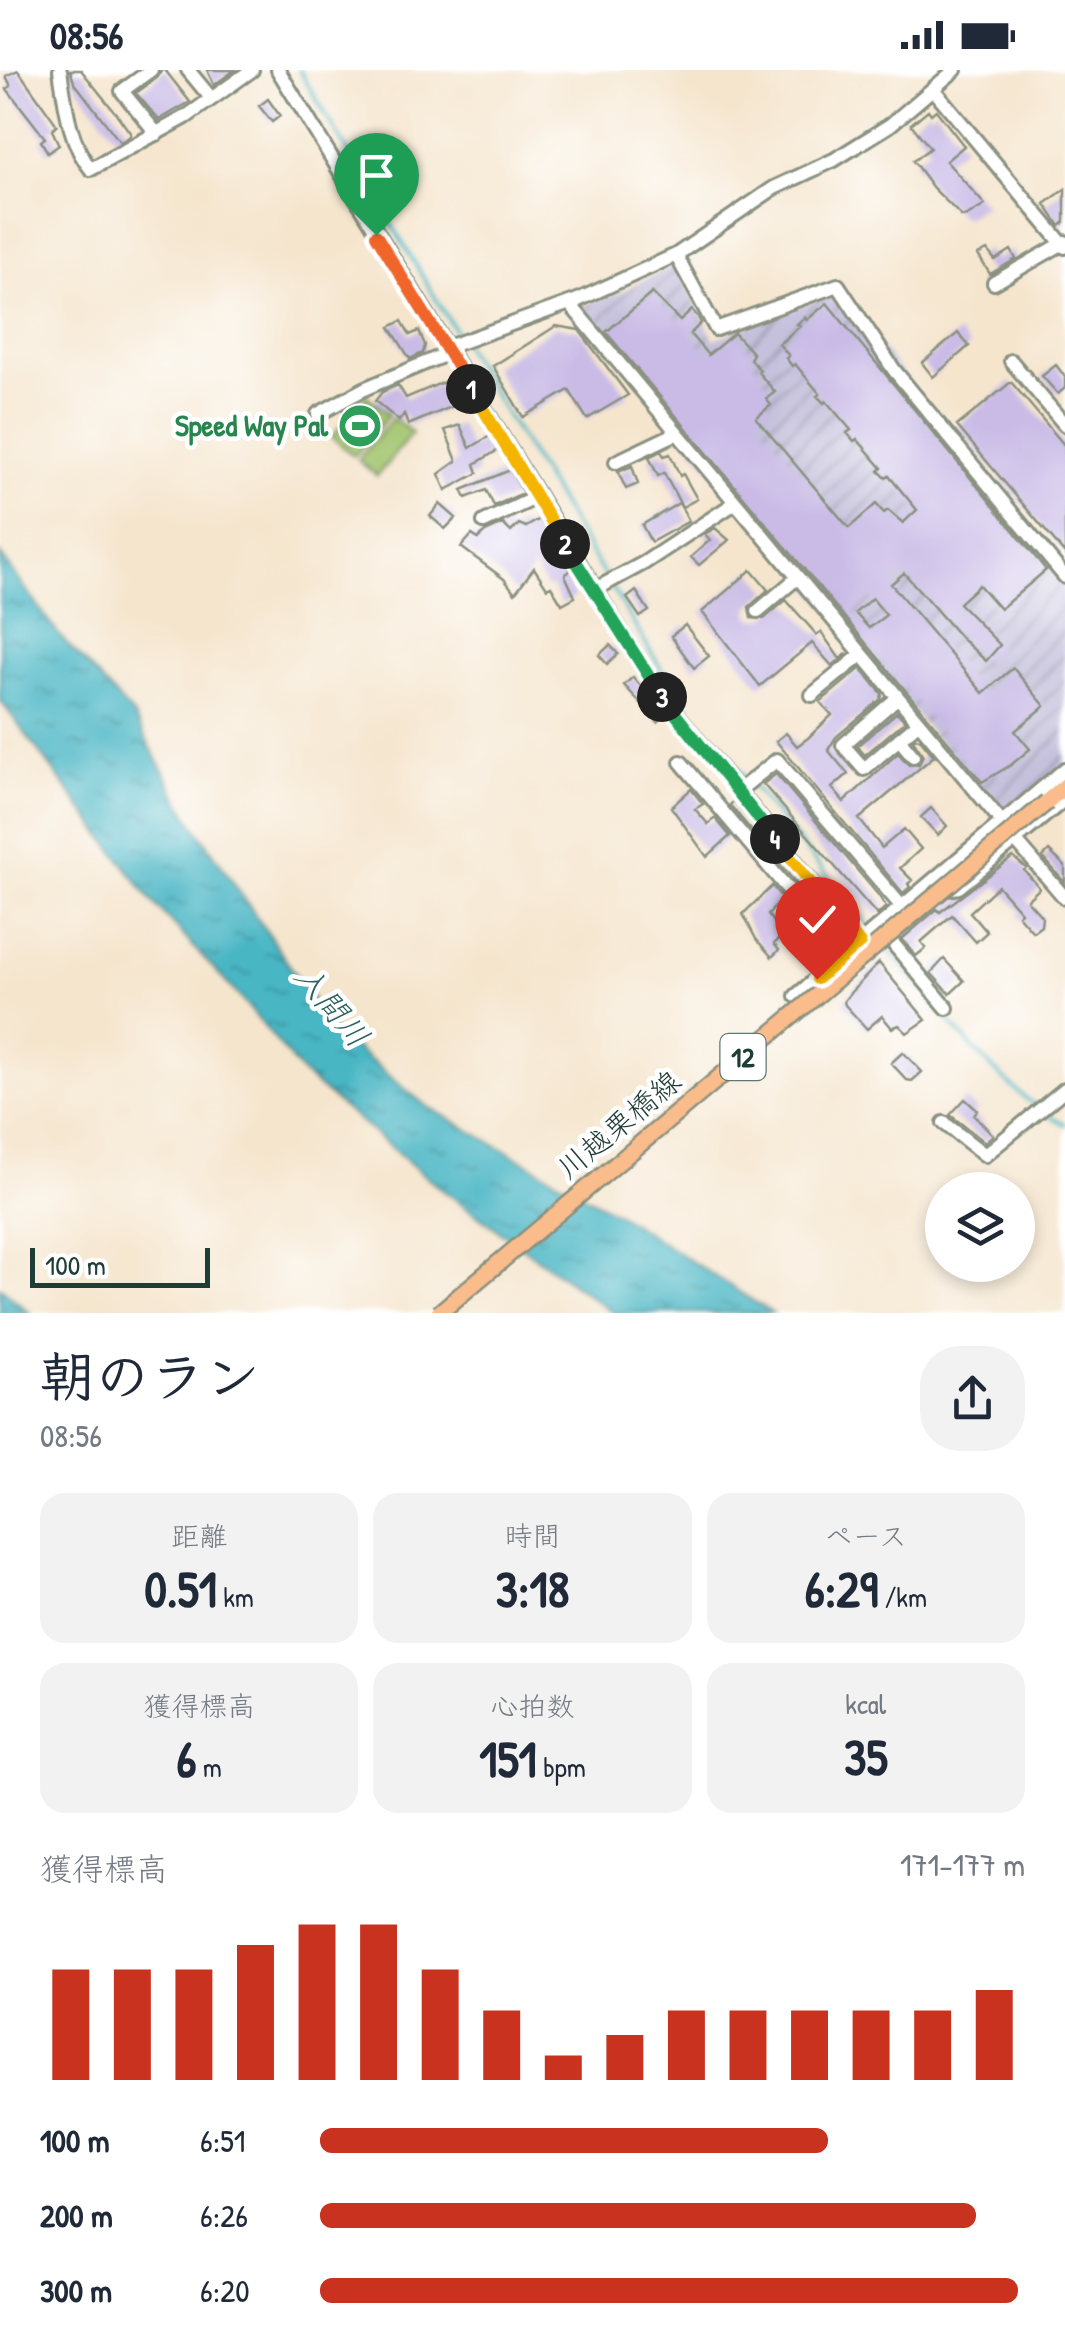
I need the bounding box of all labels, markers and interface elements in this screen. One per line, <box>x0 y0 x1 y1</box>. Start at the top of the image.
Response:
text: 08:56 <box>50 9 124 61</box>
pin <box>334 133 419 236</box>
icon: arrive <box>349 148 404 203</box>
pin: 1 <box>446 364 496 414</box>
text: 1 <box>466 370 476 408</box>
sports icon: Speed Way Pal <box>337 403 383 449</box>
place label: Speed Way Pal <box>175 405 329 446</box>
pin: 2 <box>540 519 590 569</box>
text: 2 <box>558 525 572 563</box>
pin: 3 <box>637 672 687 722</box>
text: 3 <box>656 678 668 716</box>
pin: 4 <box>750 814 800 864</box>
text: 4 <box>770 820 780 858</box>
pin <box>775 877 860 980</box>
icon: check <box>790 892 845 947</box>
water label: 入間川 <box>285 955 380 1056</box>
road number: 12 <box>720 1034 766 1080</box>
street label: 川越栗橋線 <box>548 1061 689 1188</box>
map controls <box>925 1172 1035 1282</box>
button: layers <box>925 1172 1035 1282</box>
scale bar <box>30 1243 210 1288</box>
text: 100 m <box>45 1246 106 1284</box>
text: 朝のラン <box>40 1339 260 1413</box>
button: share <box>920 1346 1025 1451</box>
text: 08:56 <box>40 1414 102 1457</box>
text: 距離 <box>171 1517 227 1555</box>
text: 時間 <box>504 1517 561 1555</box>
text: ペース <box>825 1517 907 1555</box>
text: 0.51 <box>144 1555 217 1623</box>
text: 3:18 <box>496 1555 569 1623</box>
text: 6:29 <box>805 1555 878 1623</box>
text: km <box>217 1578 254 1616</box>
text: /km <box>878 1578 927 1616</box>
text: kcal <box>845 1685 886 1723</box>
text: 獲得標高 <box>143 1687 255 1725</box>
text: 心拍数 <box>490 1687 575 1725</box>
text: 35 <box>844 1723 888 1791</box>
text: 6 <box>176 1725 196 1793</box>
text: 151 <box>479 1725 537 1793</box>
text: m <box>196 1748 222 1786</box>
text: bpm <box>537 1748 586 1786</box>
text: 171–177 m <box>900 1843 1025 1886</box>
text: 獲得標高 <box>40 1847 168 1890</box>
text: 100 m <box>40 2119 109 2162</box>
text: 6:51 <box>200 2119 245 2162</box>
text: 200 m <box>40 2194 113 2237</box>
text: 6:26 <box>200 2194 248 2237</box>
text: 300 m <box>40 2269 112 2312</box>
text: 6:20 <box>200 2269 250 2312</box>

